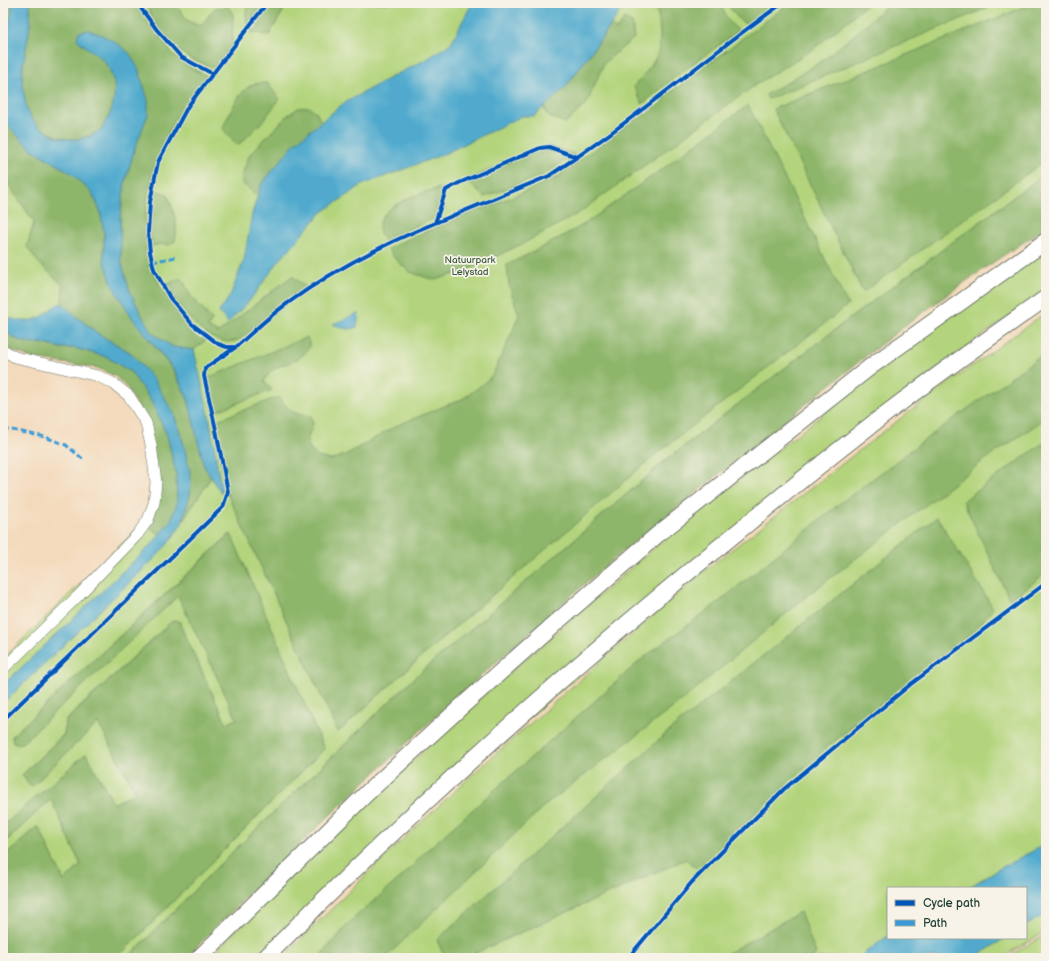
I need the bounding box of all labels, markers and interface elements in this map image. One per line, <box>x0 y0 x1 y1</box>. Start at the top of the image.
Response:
park label: Natuurpark Lelystad <box>445 254 496 278</box>
legend <box>887 887 1027 939</box>
text: Cycle path <box>923 896 980 911</box>
text: Path <box>923 916 948 931</box>

